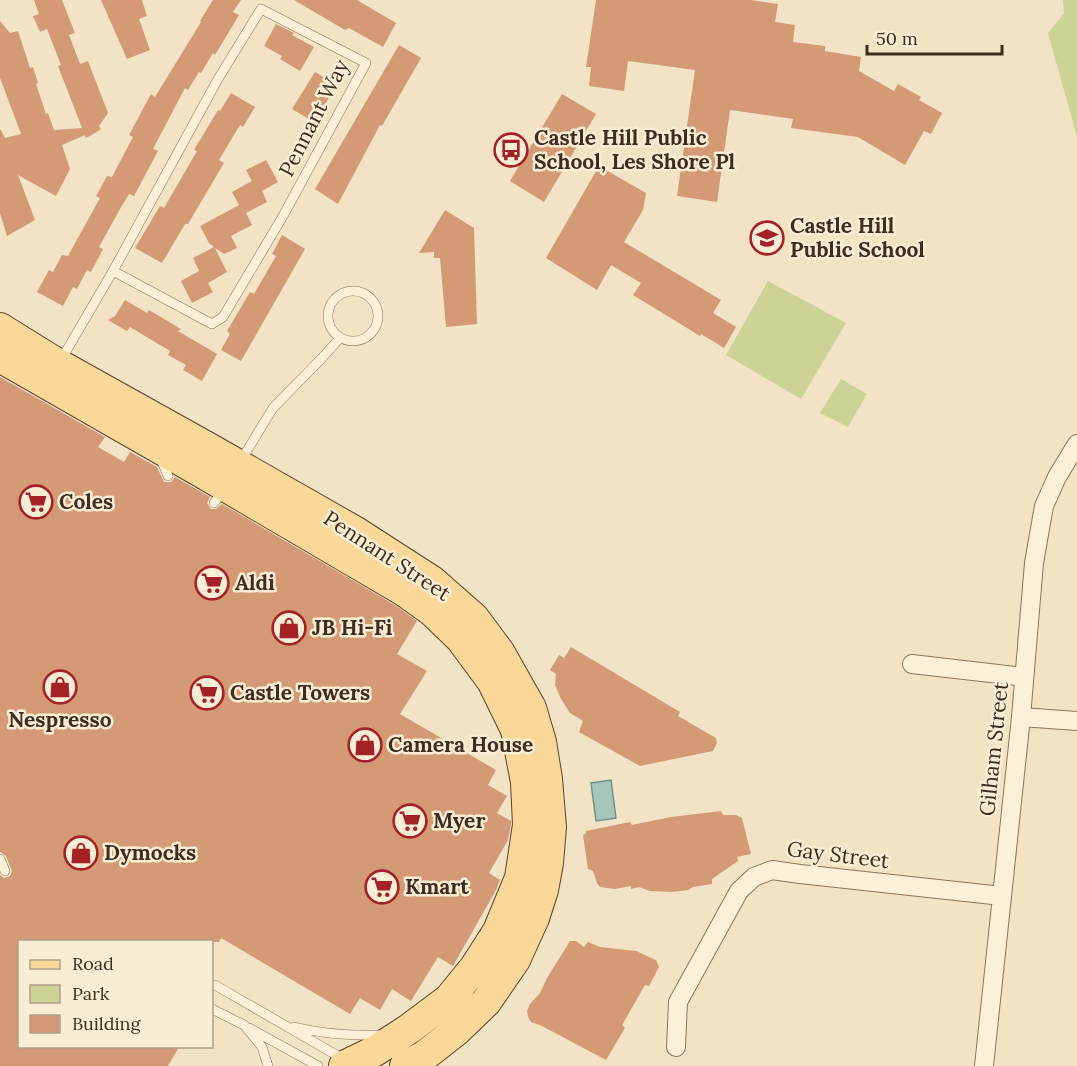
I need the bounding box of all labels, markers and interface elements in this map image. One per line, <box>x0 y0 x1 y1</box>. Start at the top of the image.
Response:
scale bar <box>867 18 1002 56</box>
text: 50 m <box>876 27 918 50</box>
street label: Pennant Way <box>272 55 355 181</box>
place label: Castle Hill Public School, Les Shore Pl <box>534 124 736 175</box>
bus stop icon: Castle Hill Public School, Les Shore Pl <box>493 132 529 168</box>
place label: Castle Hill Public School <box>790 212 925 263</box>
school or university icon: Castle Hill Public School <box>749 220 785 256</box>
supermarket icon: Coles <box>18 484 54 520</box>
place label: Coles <box>59 488 113 515</box>
street label: Pennant Street <box>319 505 457 607</box>
supermarket icon: Aldi <box>194 565 230 601</box>
place label: Aldi <box>235 569 275 596</box>
shop icon: JB Hi-Fi <box>271 610 307 646</box>
place label: JB Hi-Fi <box>312 614 392 641</box>
shop icon: Nespresso <box>42 669 78 705</box>
supermarket icon: Castle Towers <box>189 675 225 711</box>
place label: Castle Towers <box>230 679 370 706</box>
street label: Gilham Street <box>973 680 1014 817</box>
place label: Nespresso <box>8 706 112 733</box>
shop icon: Camera House <box>347 727 383 763</box>
place label: Camera House <box>388 731 533 758</box>
supermarket icon: Myer <box>392 803 428 839</box>
place label: Myer <box>433 807 485 834</box>
shop icon: Dymocks <box>63 835 99 871</box>
street label: Gay Street <box>785 835 892 874</box>
place label: Dymocks <box>104 839 196 866</box>
supermarket icon: Kmart <box>364 869 400 905</box>
place label: Kmart <box>405 873 469 900</box>
legend <box>18 940 213 1048</box>
text: Road <box>72 952 114 975</box>
text: Park <box>72 982 110 1005</box>
text: Building <box>72 1012 142 1035</box>

